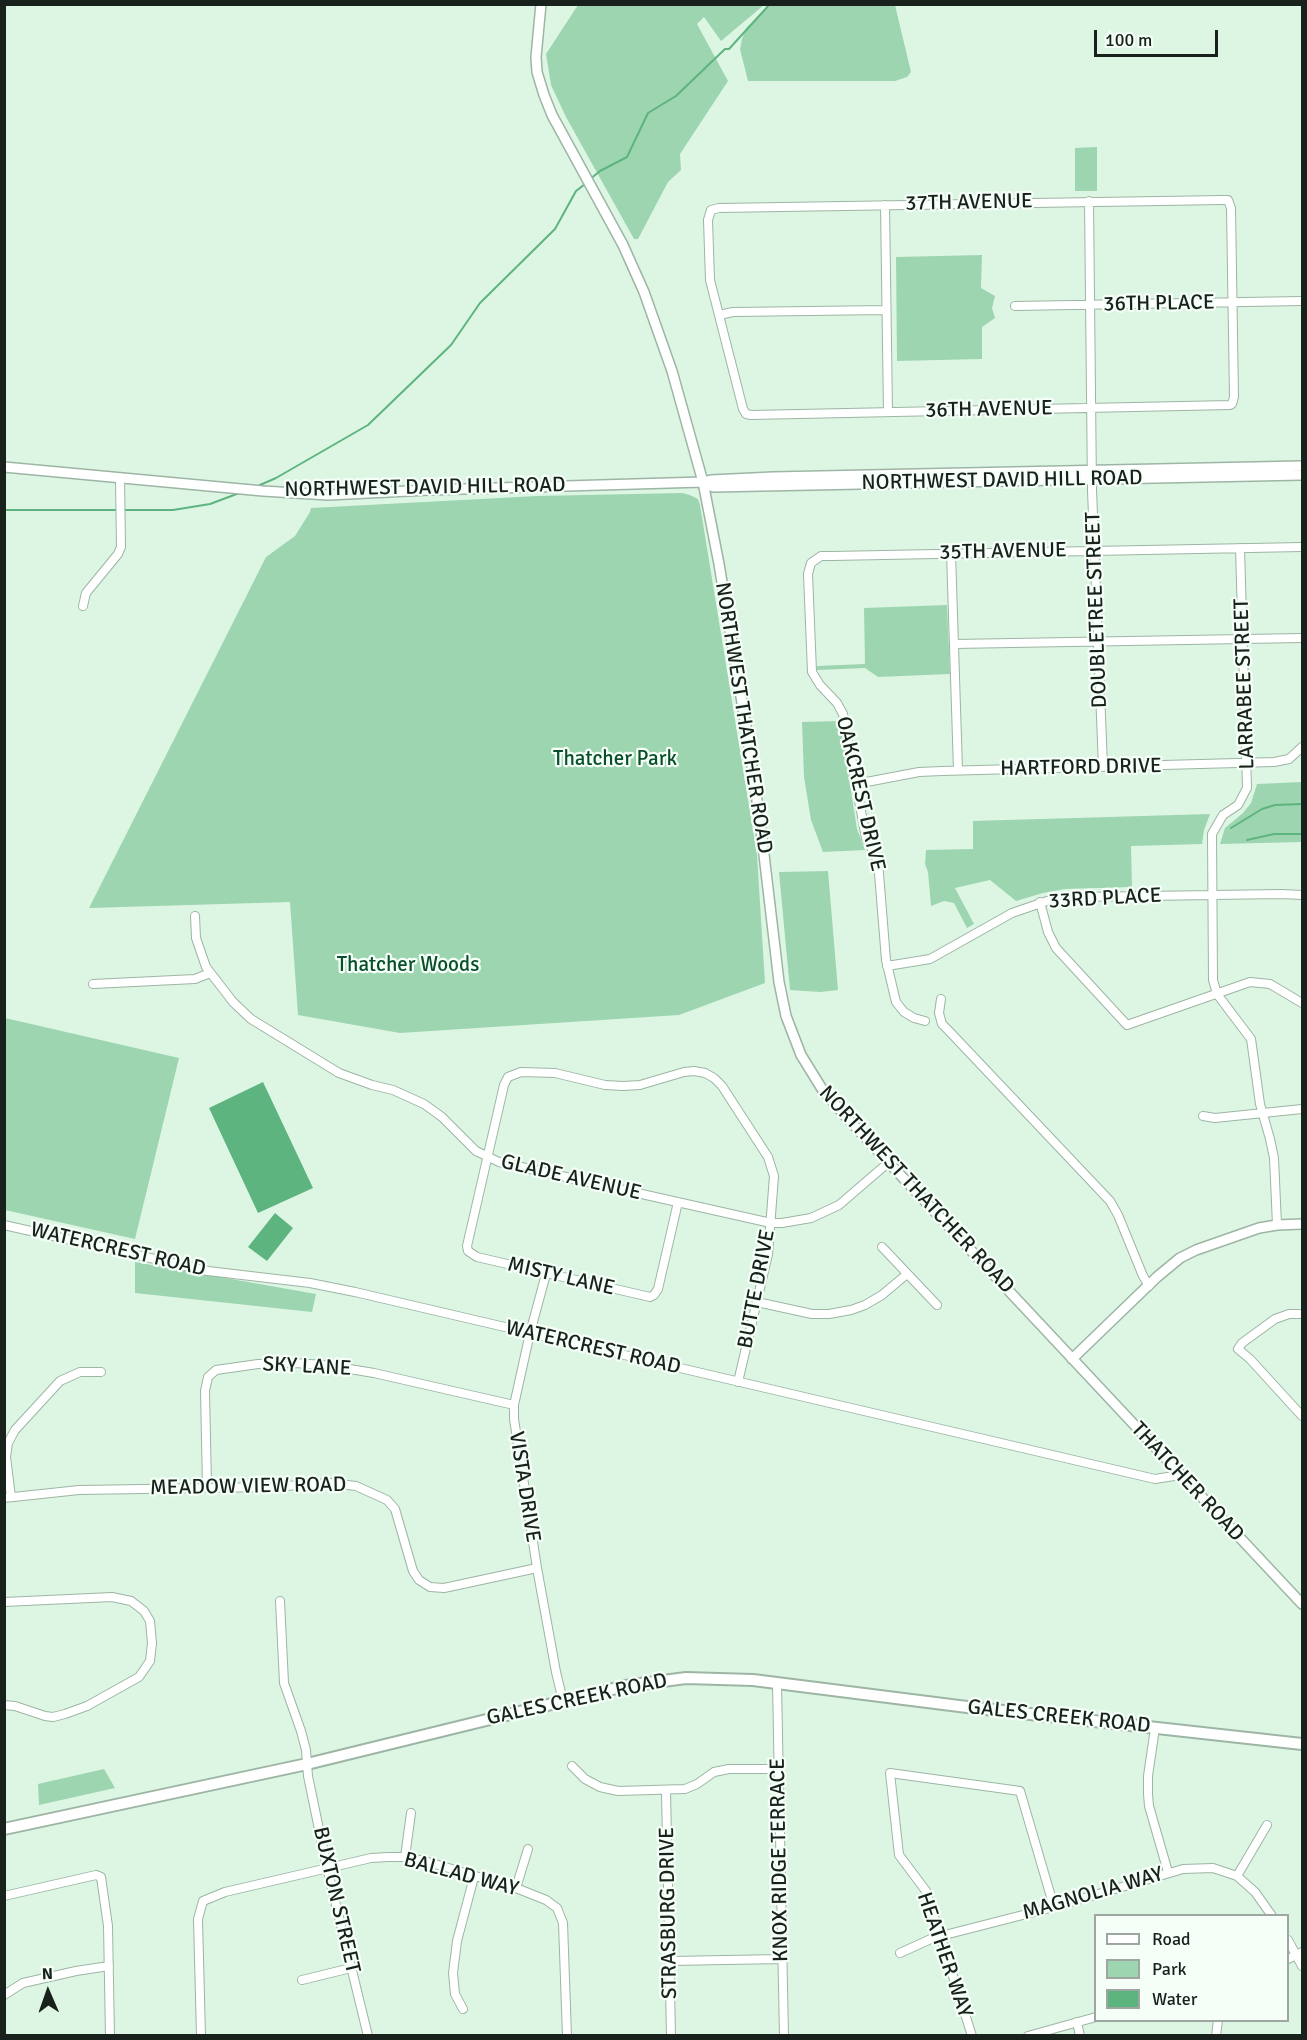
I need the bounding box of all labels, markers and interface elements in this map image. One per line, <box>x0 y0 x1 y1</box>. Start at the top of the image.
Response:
scale bar <box>1097 18 1222 56</box>
text: 100 m <box>1105 29 1152 51</box>
street label: 37TH AVENUE <box>905 189 1033 217</box>
street label: 36TH PLACE <box>1103 290 1215 318</box>
street label: 36TH AVENUE <box>925 396 1053 424</box>
street label: NORTHWEST DAVID HILL ROAD <box>861 466 1143 496</box>
street label: NORTHWEST DAVID HILL ROAD <box>284 473 566 503</box>
street label: DOUBLETREE STREET <box>1081 511 1113 709</box>
street label: 35TH AVENUE <box>939 538 1067 566</box>
street label: NORTHWEST THATCHER ROAD <box>709 580 777 856</box>
street label: LARRABEE STREET <box>1229 598 1261 770</box>
street label: OAKCREST DRIVE <box>830 714 890 874</box>
park label: Thatcher Park <box>553 746 677 772</box>
street label: HARTFORD DRIVE <box>1000 754 1162 782</box>
street label: 33RD PLACE <box>1048 883 1162 915</box>
park label: Thatcher Woods <box>337 952 479 978</box>
street label: NORTHWEST THATCHER ROAD <box>813 1081 1019 1299</box>
street label: GLADE AVENUE <box>498 1150 644 1206</box>
street label: WATERCREST ROAD <box>28 1218 208 1282</box>
street label: BUTTE DRIVE <box>733 1227 781 1351</box>
street label: MISTY LANE <box>505 1252 617 1302</box>
street label: WATERCREST ROAD <box>503 1316 683 1380</box>
street label: SKY LANE <box>262 1352 352 1382</box>
street label: THATCHER ROAD <box>1125 1417 1249 1547</box>
street label: VISTA DRIVE <box>503 1430 545 1544</box>
street label: MEADOW VIEW ROAD <box>150 1473 346 1501</box>
street label: GALES CREEK ROAD <box>485 1669 669 1731</box>
street label: GALES CREEK ROAD <box>966 1695 1152 1739</box>
street label: KNOX RIDGE TERRACE <box>766 1758 794 1962</box>
street label: BUXTON STREET <box>307 1824 365 1976</box>
street label: STRASBURG DRIVE <box>655 1827 683 1999</box>
street label: BALLAD WAY <box>401 1848 521 1902</box>
street label: MAGNOLIA WAY <box>1020 1862 1166 1926</box>
street label: HEATHER WAY <box>911 1889 977 2021</box>
legend <box>1094 1914 1289 2022</box>
text: Road <box>1152 1928 1191 1950</box>
text: Park <box>1152 1958 1187 1980</box>
north arrow <box>18 1962 78 2022</box>
text: N <box>41 1964 53 1984</box>
text: Water <box>1152 1988 1197 2010</box>

